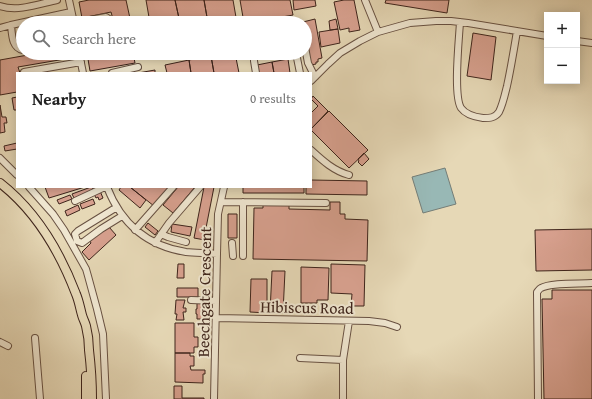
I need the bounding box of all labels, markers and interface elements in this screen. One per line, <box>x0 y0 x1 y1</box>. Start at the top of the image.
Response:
map controls <box>544 12 580 84</box>
button: + <box>544 12 580 48</box>
search box <box>16 16 312 60</box>
icon: search <box>30 27 52 49</box>
text: Search here <box>62 28 136 49</box>
button: − <box>544 48 580 84</box>
text: Nearby <box>32 86 86 111</box>
text: 0 results <box>250 89 296 108</box>
street label: Beechgate Crescent <box>191 226 217 357</box>
street label: Hibiscus Road <box>260 294 354 320</box>

